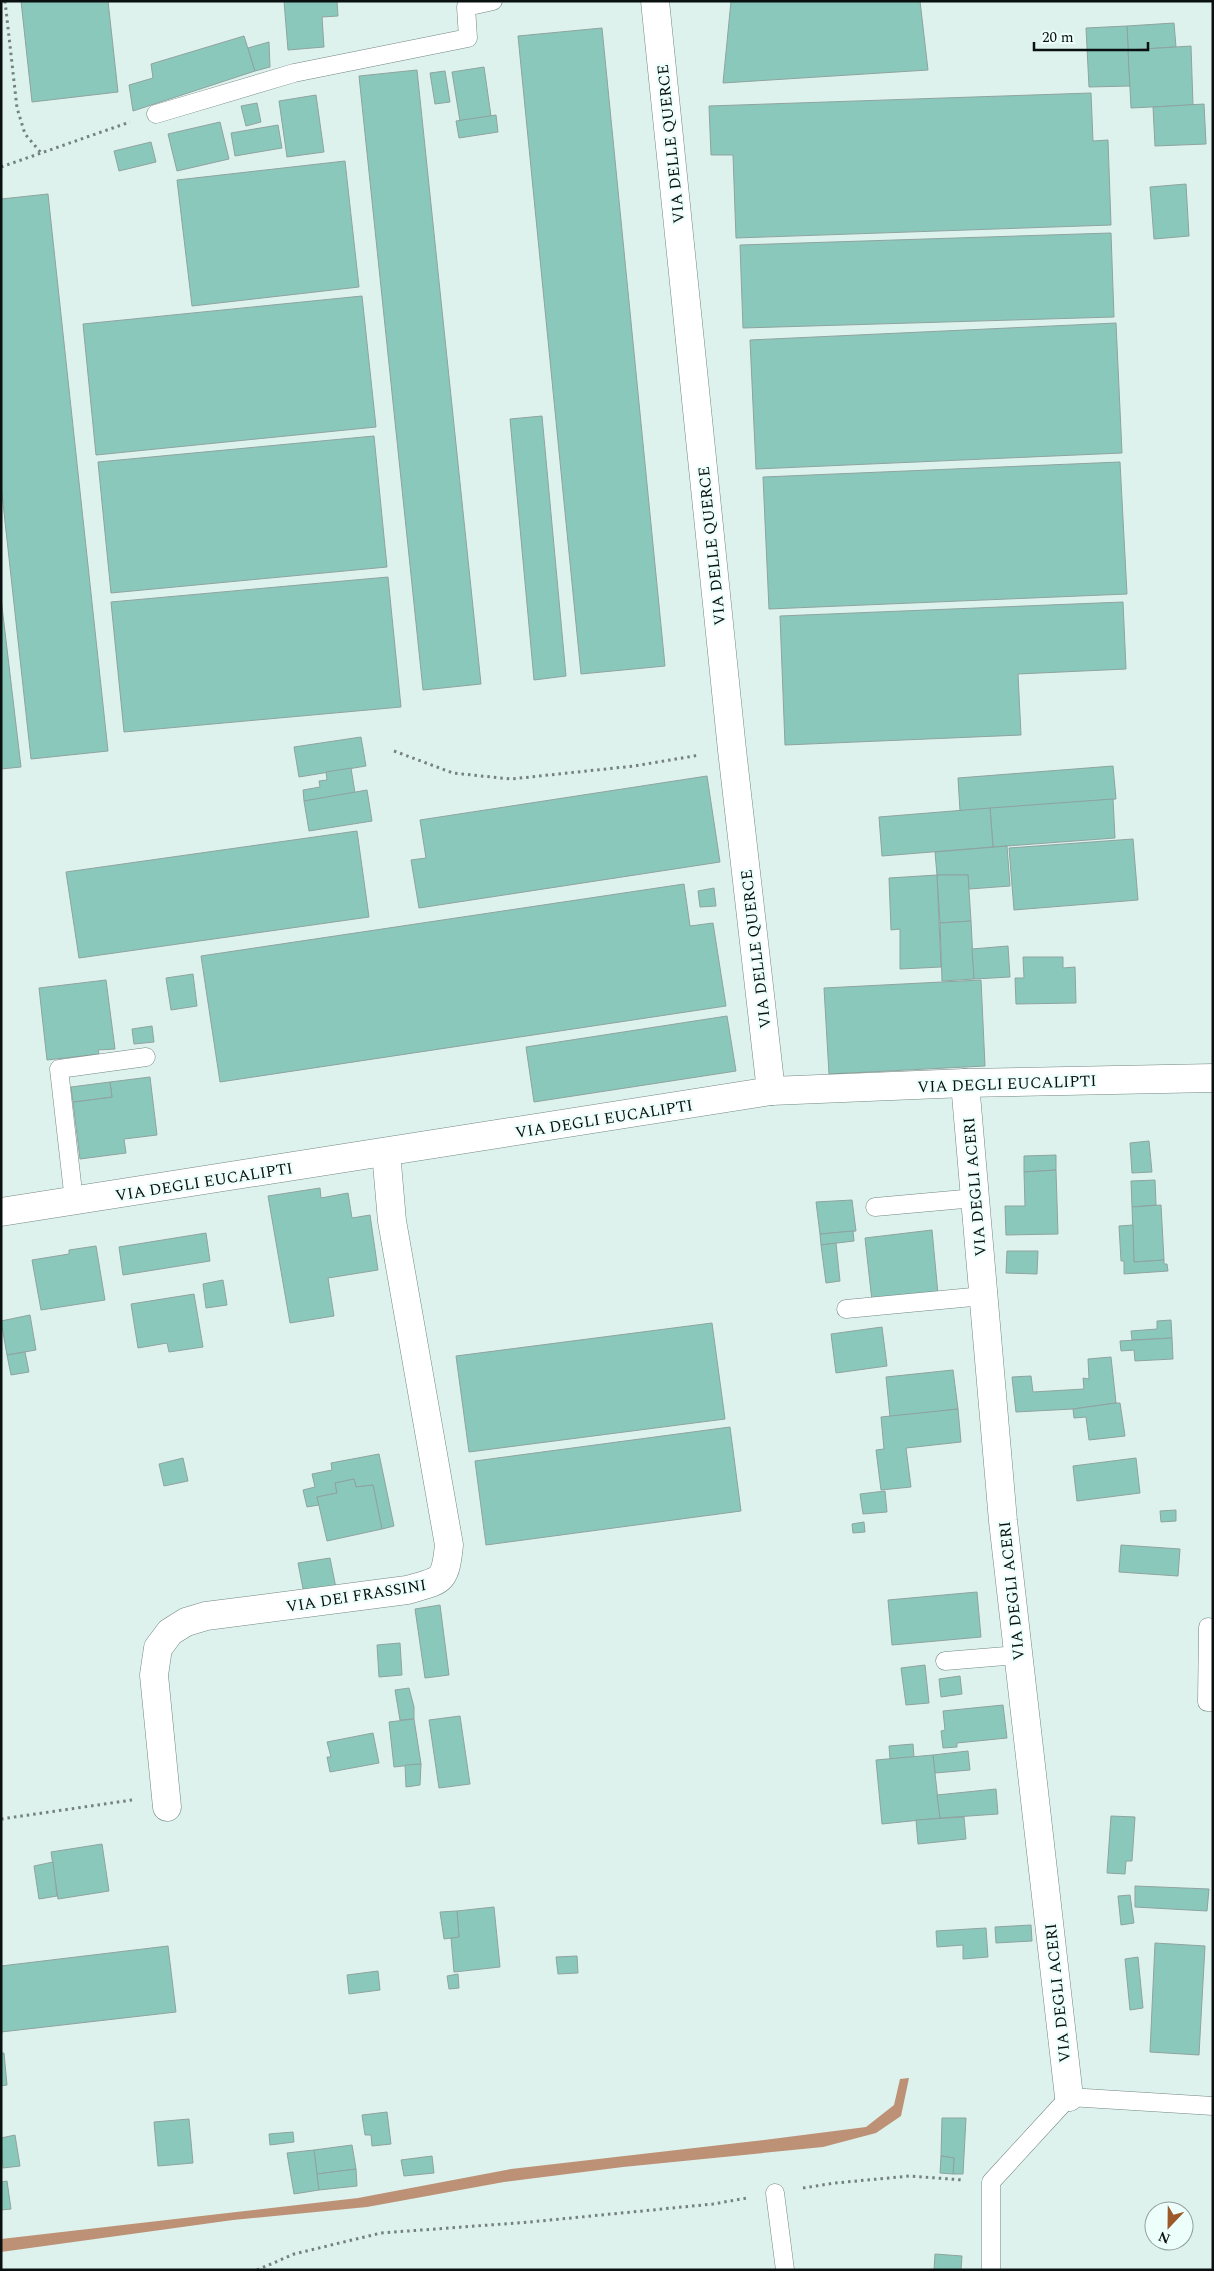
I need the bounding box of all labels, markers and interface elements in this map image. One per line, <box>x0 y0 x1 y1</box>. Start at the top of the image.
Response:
scale bar <box>1034 20 1148 52</box>
text: 20 m <box>1042 26 1074 49</box>
street label: VIA DELLE QUERCE <box>651 63 691 225</box>
street label: VIA DELLE QUERCE <box>692 465 732 627</box>
street label: VIA DELLE QUERCE <box>734 868 778 1030</box>
street label: VIA DEGLI EUCALIPTI <box>917 1069 1097 1099</box>
street label: VIA DEGLI EUCALIPTI <box>514 1093 695 1145</box>
street label: VIA DEGLI ACERI <box>957 1116 993 1258</box>
street label: VIA DEGLI EUCALIPTI <box>114 1156 295 1208</box>
street label: VIA DEGLI ACERI <box>993 1520 1031 1662</box>
street label: VIA DEI FRASSINI <box>284 1573 428 1619</box>
street label: VIA DEGLI ACERI <box>1039 1922 1077 2064</box>
north arrow <box>1144 2201 1194 2251</box>
text: N <box>1155 2226 1174 2249</box>

